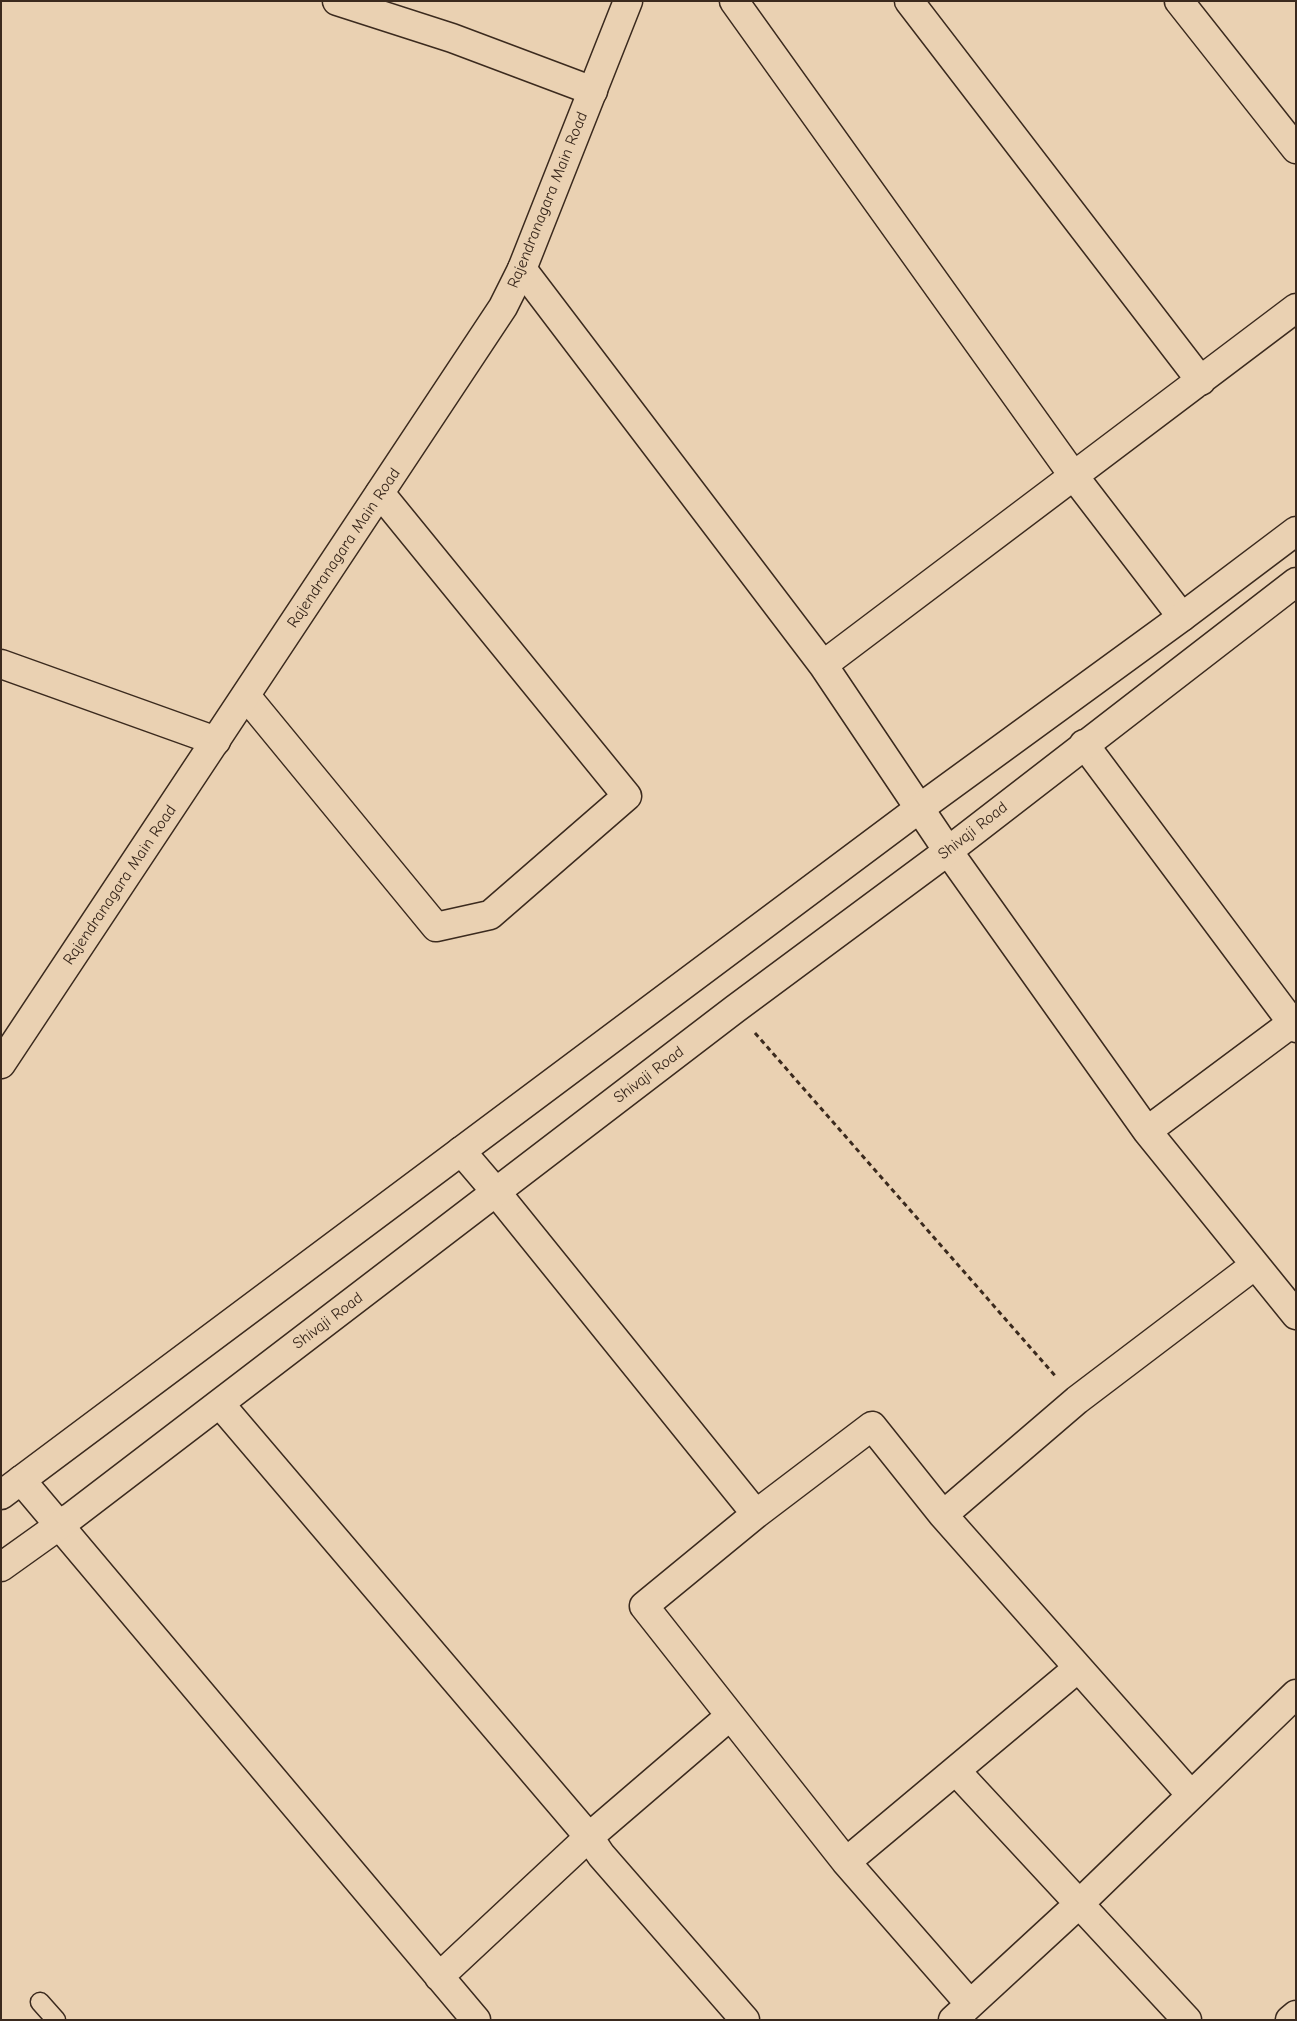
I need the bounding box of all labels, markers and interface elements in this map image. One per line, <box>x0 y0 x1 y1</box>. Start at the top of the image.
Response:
street label: Rajendranagara Main Road <box>504 109 592 291</box>
street label: Rajendranagara Main Road <box>283 464 405 632</box>
street label: Shivaji Road <box>934 798 1012 864</box>
street label: Rajendranagara Main Road <box>59 801 181 969</box>
street label: Shivaji Road <box>610 1042 688 1108</box>
street label: Shivaji Road <box>289 1288 367 1354</box>

